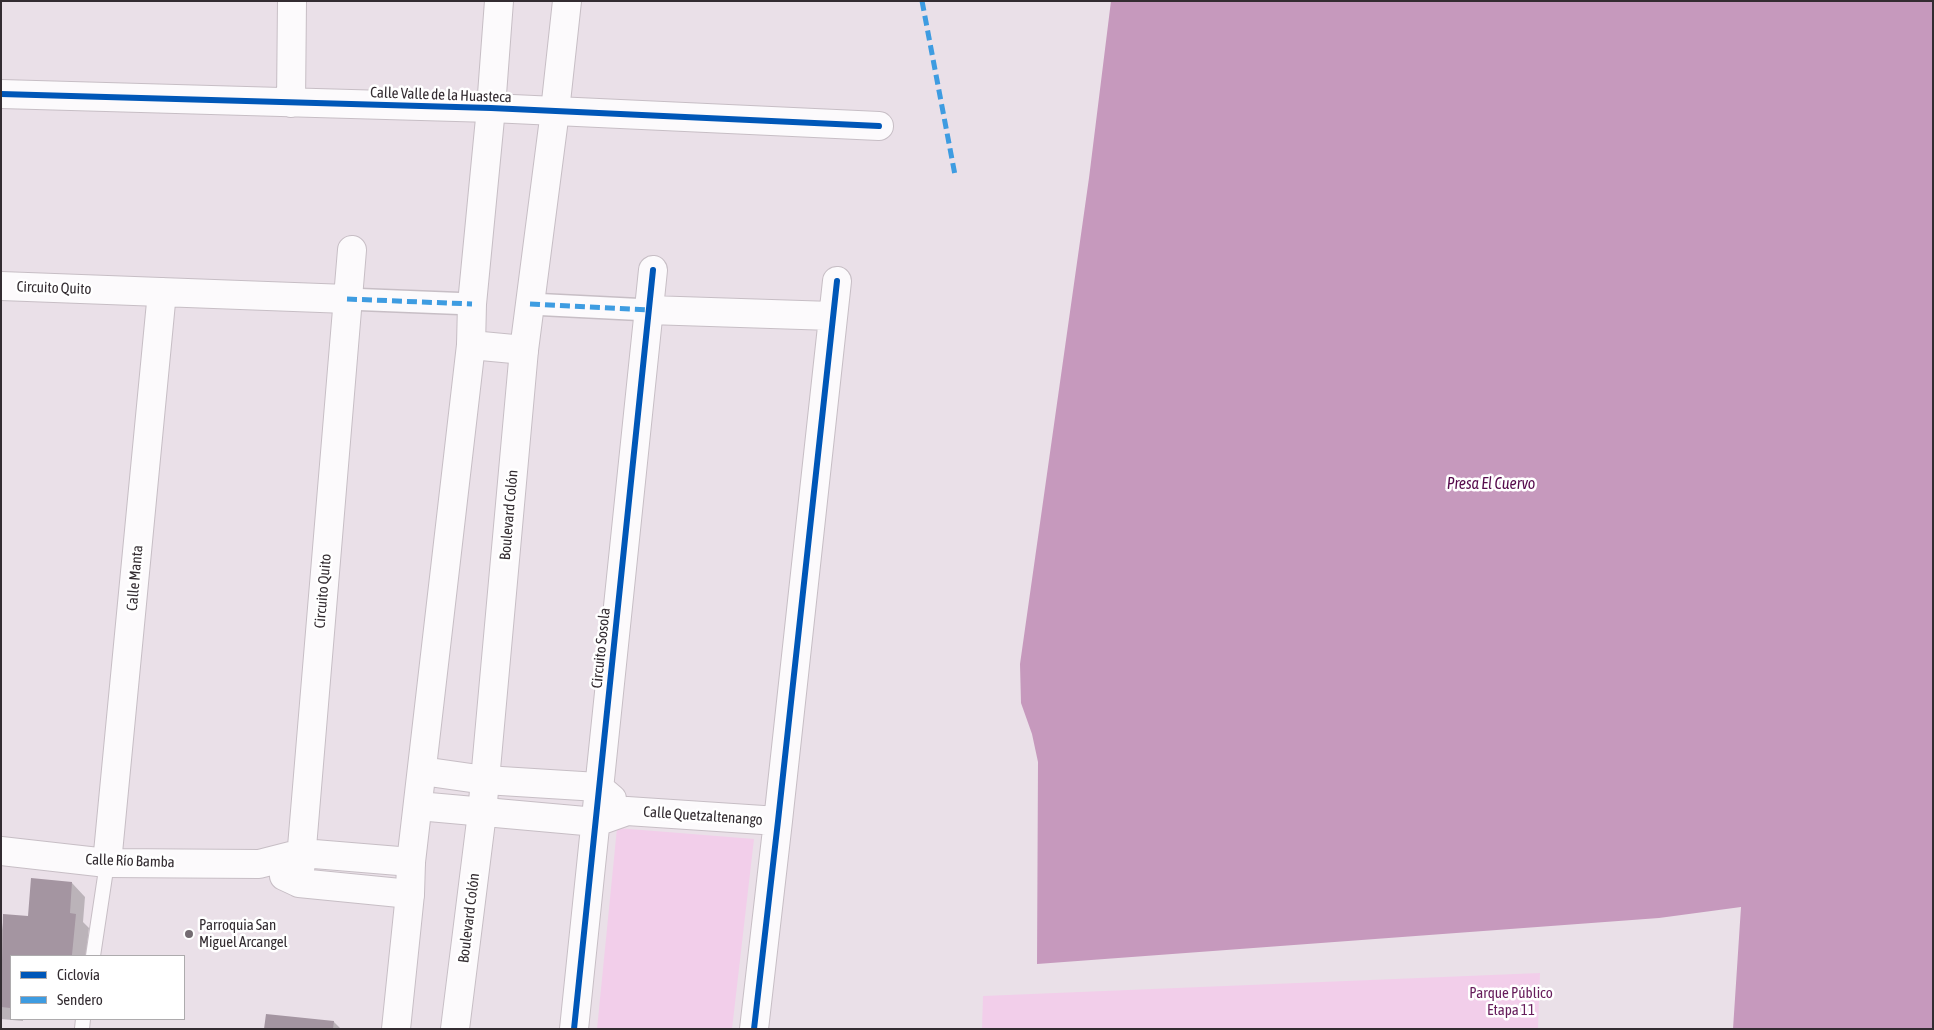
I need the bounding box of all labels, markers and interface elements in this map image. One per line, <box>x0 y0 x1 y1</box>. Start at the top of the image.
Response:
street label: Calle Valle de la Huasteca <box>370 84 512 106</box>
street label: Circuito Quito <box>16 278 92 298</box>
street label: Boulevard Colón <box>496 469 522 561</box>
water label: Presa El Cuervo <box>1447 474 1535 494</box>
street label: Calle Manta <box>123 544 147 612</box>
street label: Circuito Quito <box>311 553 335 629</box>
street label: Circuito Sosola <box>588 607 614 689</box>
street label: Calle Quetzaltenango <box>643 803 763 829</box>
street label: Calle Río Bamba <box>85 850 175 872</box>
street label: Boulevard Colón <box>455 872 483 964</box>
place label: Parroquia San Miguel Arcangel <box>199 916 288 951</box>
marker: Parroquia San Miguel Arcangel <box>183 928 195 940</box>
legend <box>10 955 185 1020</box>
text: Ciclovía <box>57 966 100 983</box>
park label: Parque Público Etapa 11 <box>1469 984 1553 1019</box>
text: Sendero <box>57 991 103 1008</box>

